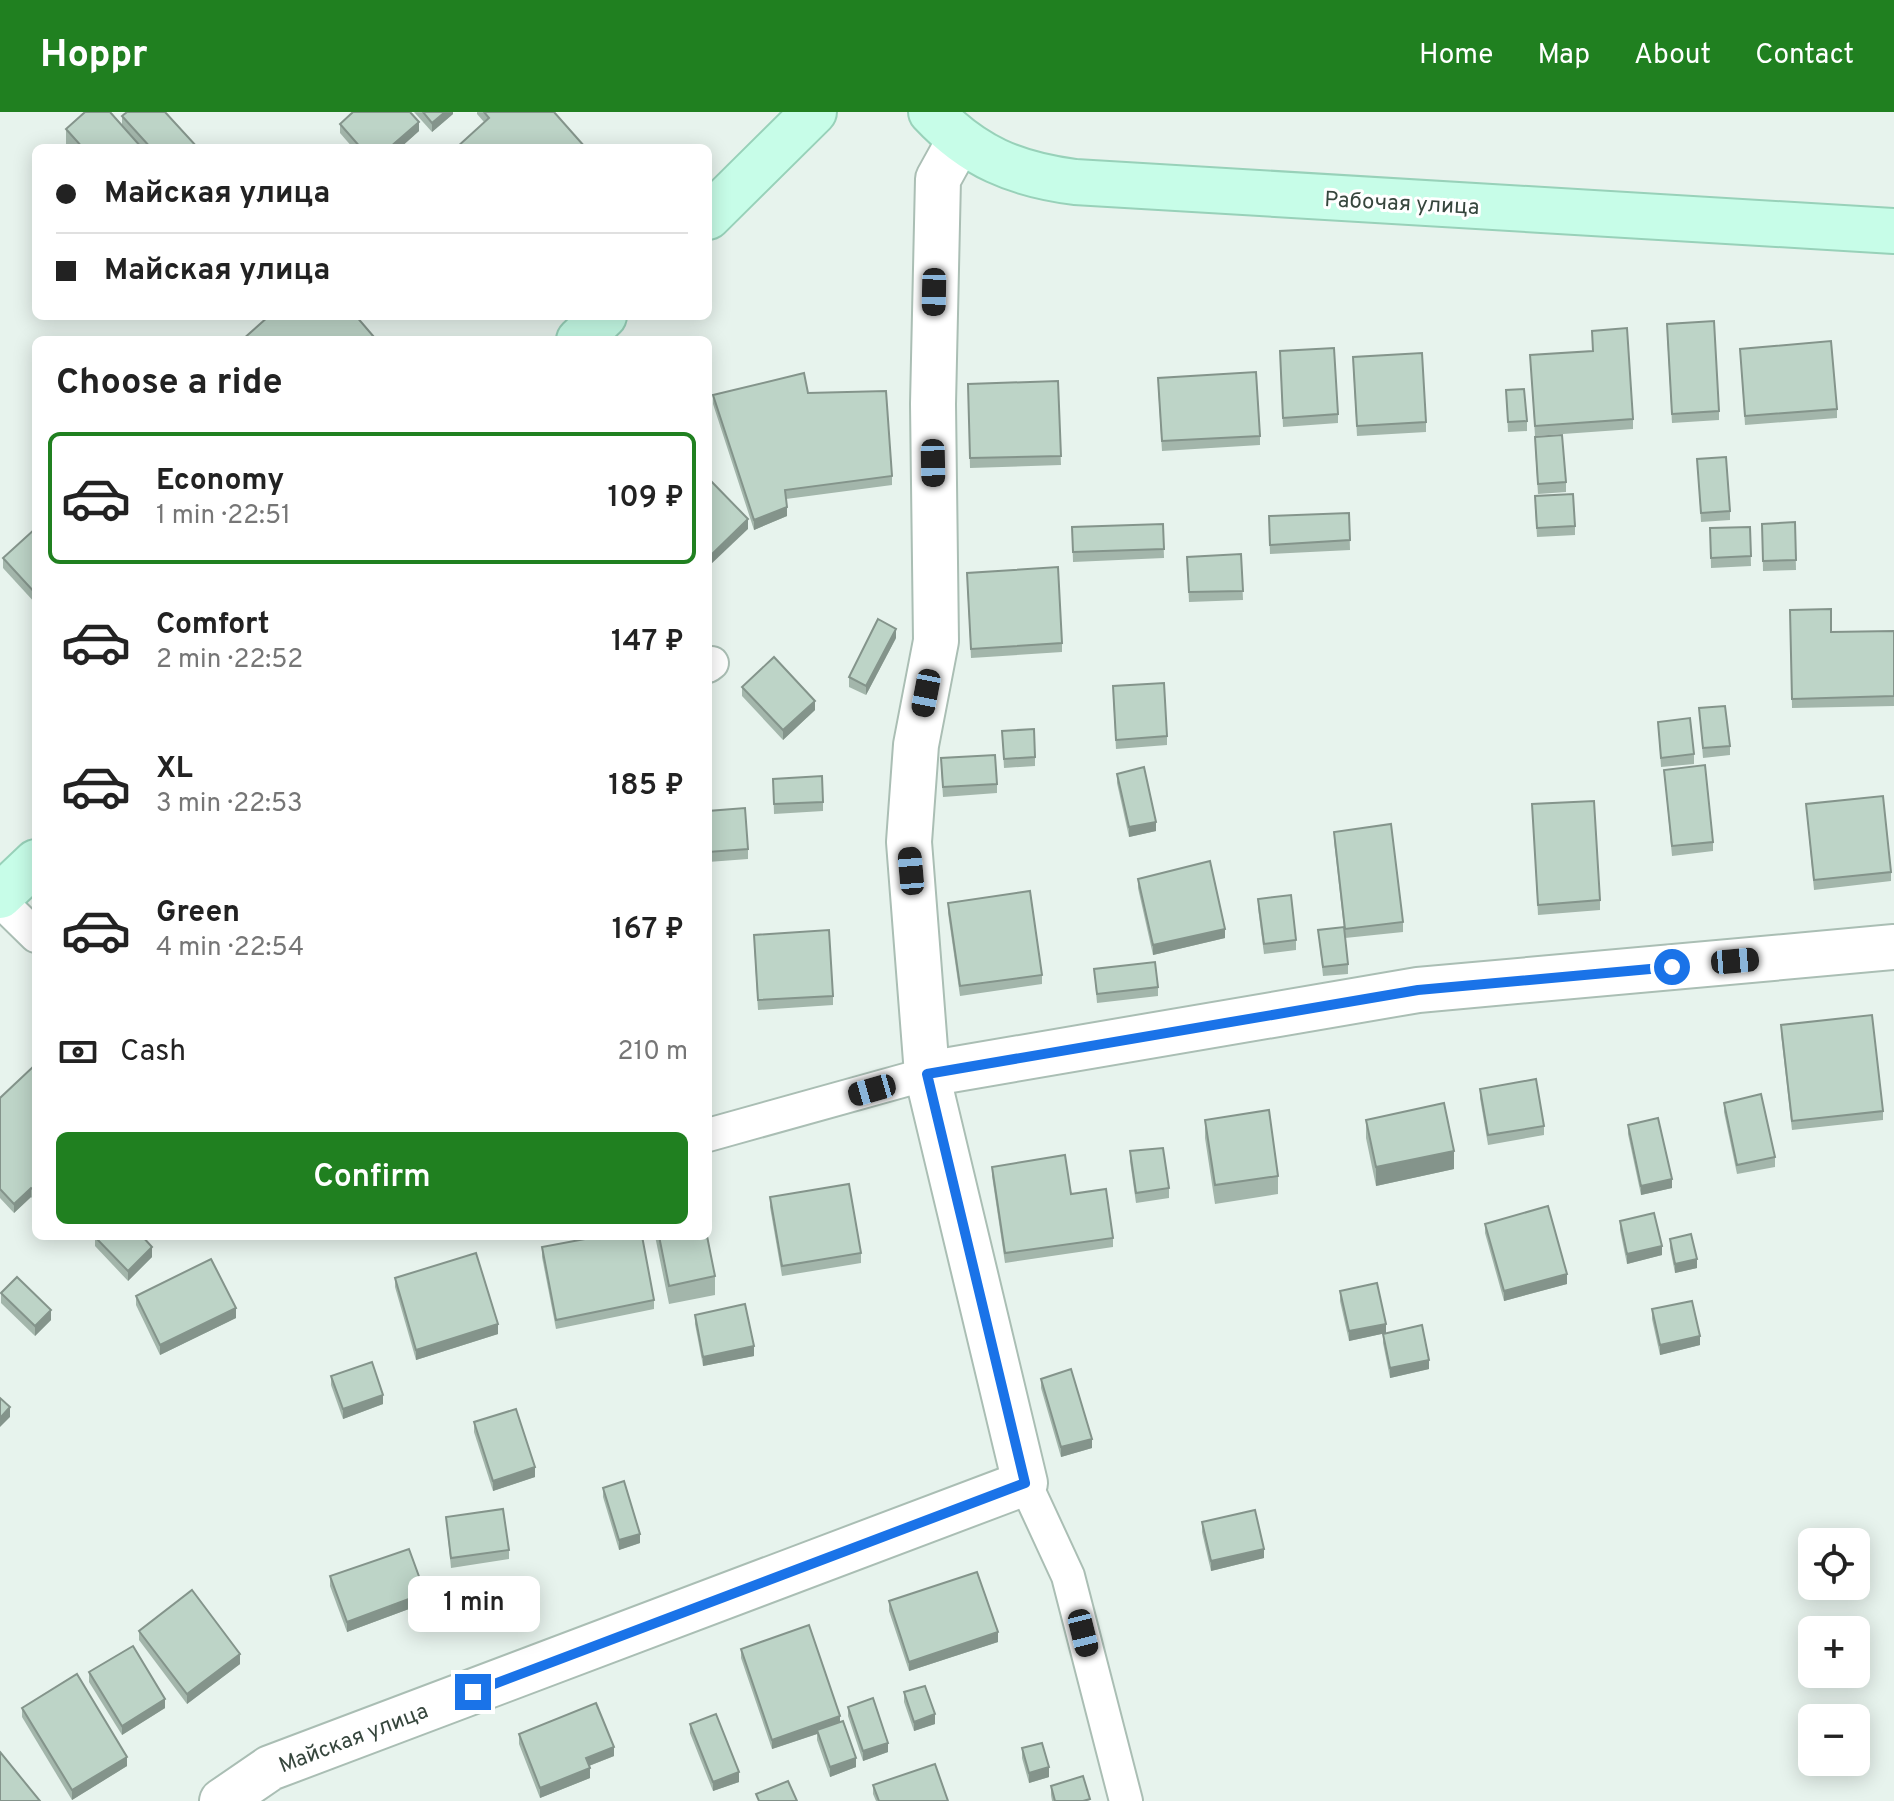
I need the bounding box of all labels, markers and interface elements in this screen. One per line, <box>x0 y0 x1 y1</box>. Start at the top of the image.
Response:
text: Hoppr <box>40 32 148 81</box>
text: Home <box>1419 38 1493 74</box>
text: Map <box>1537 38 1590 74</box>
text: About <box>1634 38 1711 74</box>
text: Contact <box>1755 38 1854 74</box>
text: Майская улица <box>104 176 330 213</box>
street label: Рабочая улица <box>1324 187 1480 222</box>
text: Майская улица <box>104 253 330 290</box>
car <box>922 268 946 316</box>
text: Choose a ride <box>56 361 282 407</box>
car <box>921 439 945 487</box>
icon: car <box>60 462 132 534</box>
text: Economy <box>156 463 284 500</box>
text: 109 ₽ <box>608 480 684 517</box>
text: 1 min · 22:51 <box>156 500 291 533</box>
icon: car <box>60 606 132 678</box>
text: Comfort <box>156 607 269 644</box>
text: 147 ₽ <box>611 624 684 661</box>
text: 2 min · 22:52 <box>156 644 303 677</box>
car <box>910 667 942 719</box>
icon: car <box>60 750 132 822</box>
text: XL <box>156 751 193 788</box>
text: 185 ₽ <box>608 768 684 805</box>
text: 3 min · 22:53 <box>156 788 303 821</box>
car <box>897 846 925 896</box>
icon: car <box>60 894 132 966</box>
text: Green <box>156 895 240 932</box>
text: 167 ₽ <box>612 912 684 949</box>
text: 4 min · 22:54 <box>156 932 304 965</box>
car <box>1710 947 1760 975</box>
route start <box>1654 949 1690 985</box>
icon: cash <box>56 1030 100 1074</box>
text: Cash <box>120 1034 186 1071</box>
text: 210 m <box>618 1036 688 1069</box>
car <box>846 1072 898 1108</box>
button: Confirm <box>56 1132 688 1224</box>
map controls <box>1798 1528 1870 1776</box>
button: locate <box>1798 1528 1870 1600</box>
callout: 1 min <box>407 1576 539 1632</box>
text: 1 min <box>443 1587 505 1620</box>
car <box>1066 1607 1100 1659</box>
button: + <box>1798 1616 1870 1688</box>
route end <box>455 1674 491 1710</box>
street label: Майская улица <box>275 1698 432 1780</box>
button: − <box>1798 1704 1870 1776</box>

